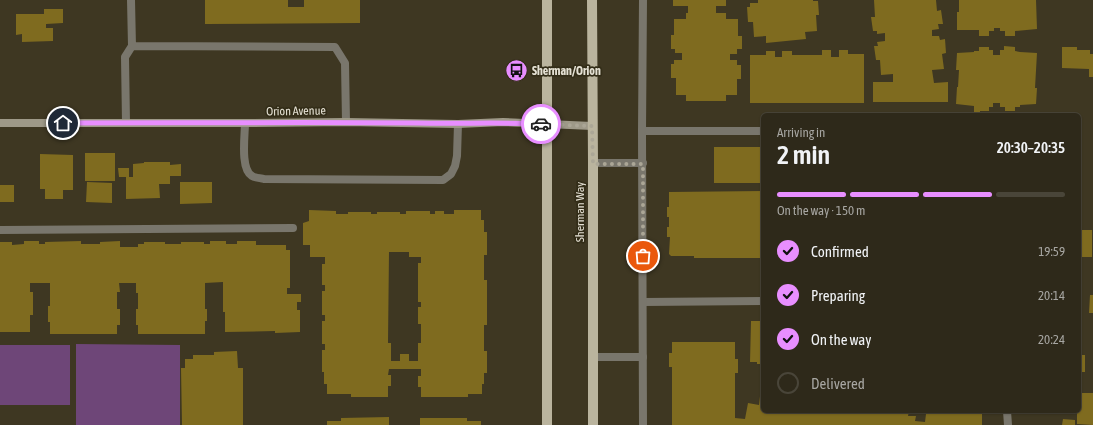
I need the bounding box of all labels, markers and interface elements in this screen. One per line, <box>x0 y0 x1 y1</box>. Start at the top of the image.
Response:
bus stop icon: Sherman/Orion <box>503 58 529 84</box>
place label: Sherman/Orion <box>532 64 601 78</box>
street label: Orion Avenue <box>266 103 326 119</box>
courier <box>521 104 561 144</box>
pin <box>46 106 80 140</box>
icon: home <box>52 112 74 134</box>
icon: car <box>530 113 552 135</box>
text: Arriving in <box>777 125 825 140</box>
text: 20:30–20:35 <box>997 139 1065 156</box>
text: 2 min <box>777 140 830 170</box>
street label: Sherman Way <box>573 182 587 242</box>
text: On the way · 150 m <box>777 203 865 218</box>
pin <box>626 239 660 273</box>
icon: check <box>777 240 799 262</box>
text: Confirmed <box>811 243 869 260</box>
text: 19:59 <box>1038 244 1065 259</box>
icon: bag <box>632 245 654 267</box>
icon: check <box>777 284 799 306</box>
text: Preparing <box>811 287 865 304</box>
text: 20:14 <box>1038 288 1065 303</box>
icon: check <box>777 328 799 350</box>
text: On the way <box>811 331 872 348</box>
text: 20:24 <box>1038 332 1065 347</box>
text: Delivered <box>811 375 865 392</box>

